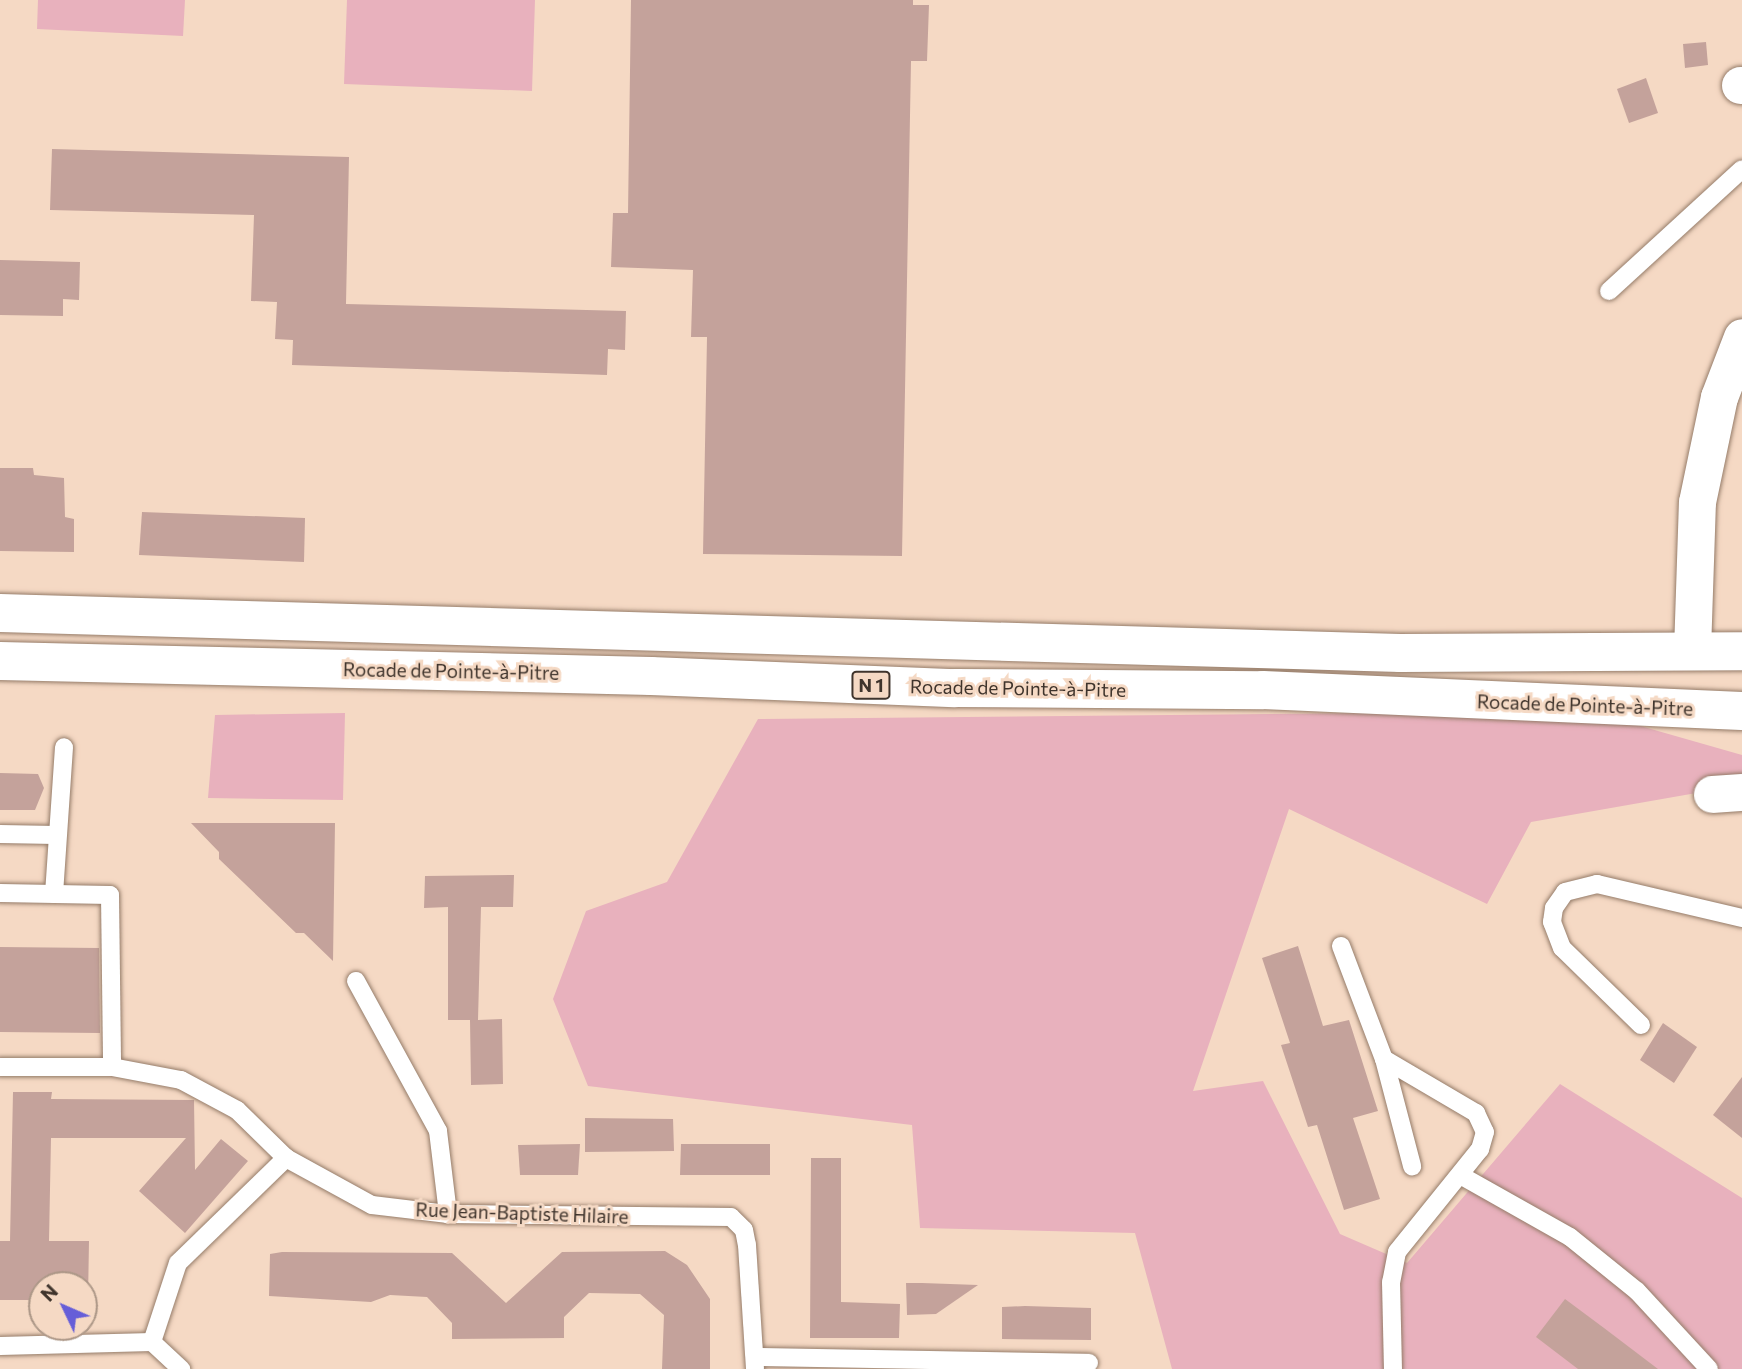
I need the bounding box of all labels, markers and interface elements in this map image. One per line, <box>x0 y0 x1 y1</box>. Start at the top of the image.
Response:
street label: Rocade de Pointe-à-Pitre <box>343 658 559 684</box>
road number: N 1 <box>850 670 892 700</box>
street label: Rocade de Pointe-à-Pitre <box>910 675 1126 701</box>
street label: Rocade de Pointe-à-Pitre <box>1477 690 1693 720</box>
street label: Rue Jean-Baptiste Hilaire <box>415 1198 629 1228</box>
north arrow <box>28 1271 98 1341</box>
text: N <box>36 1279 62 1306</box>

